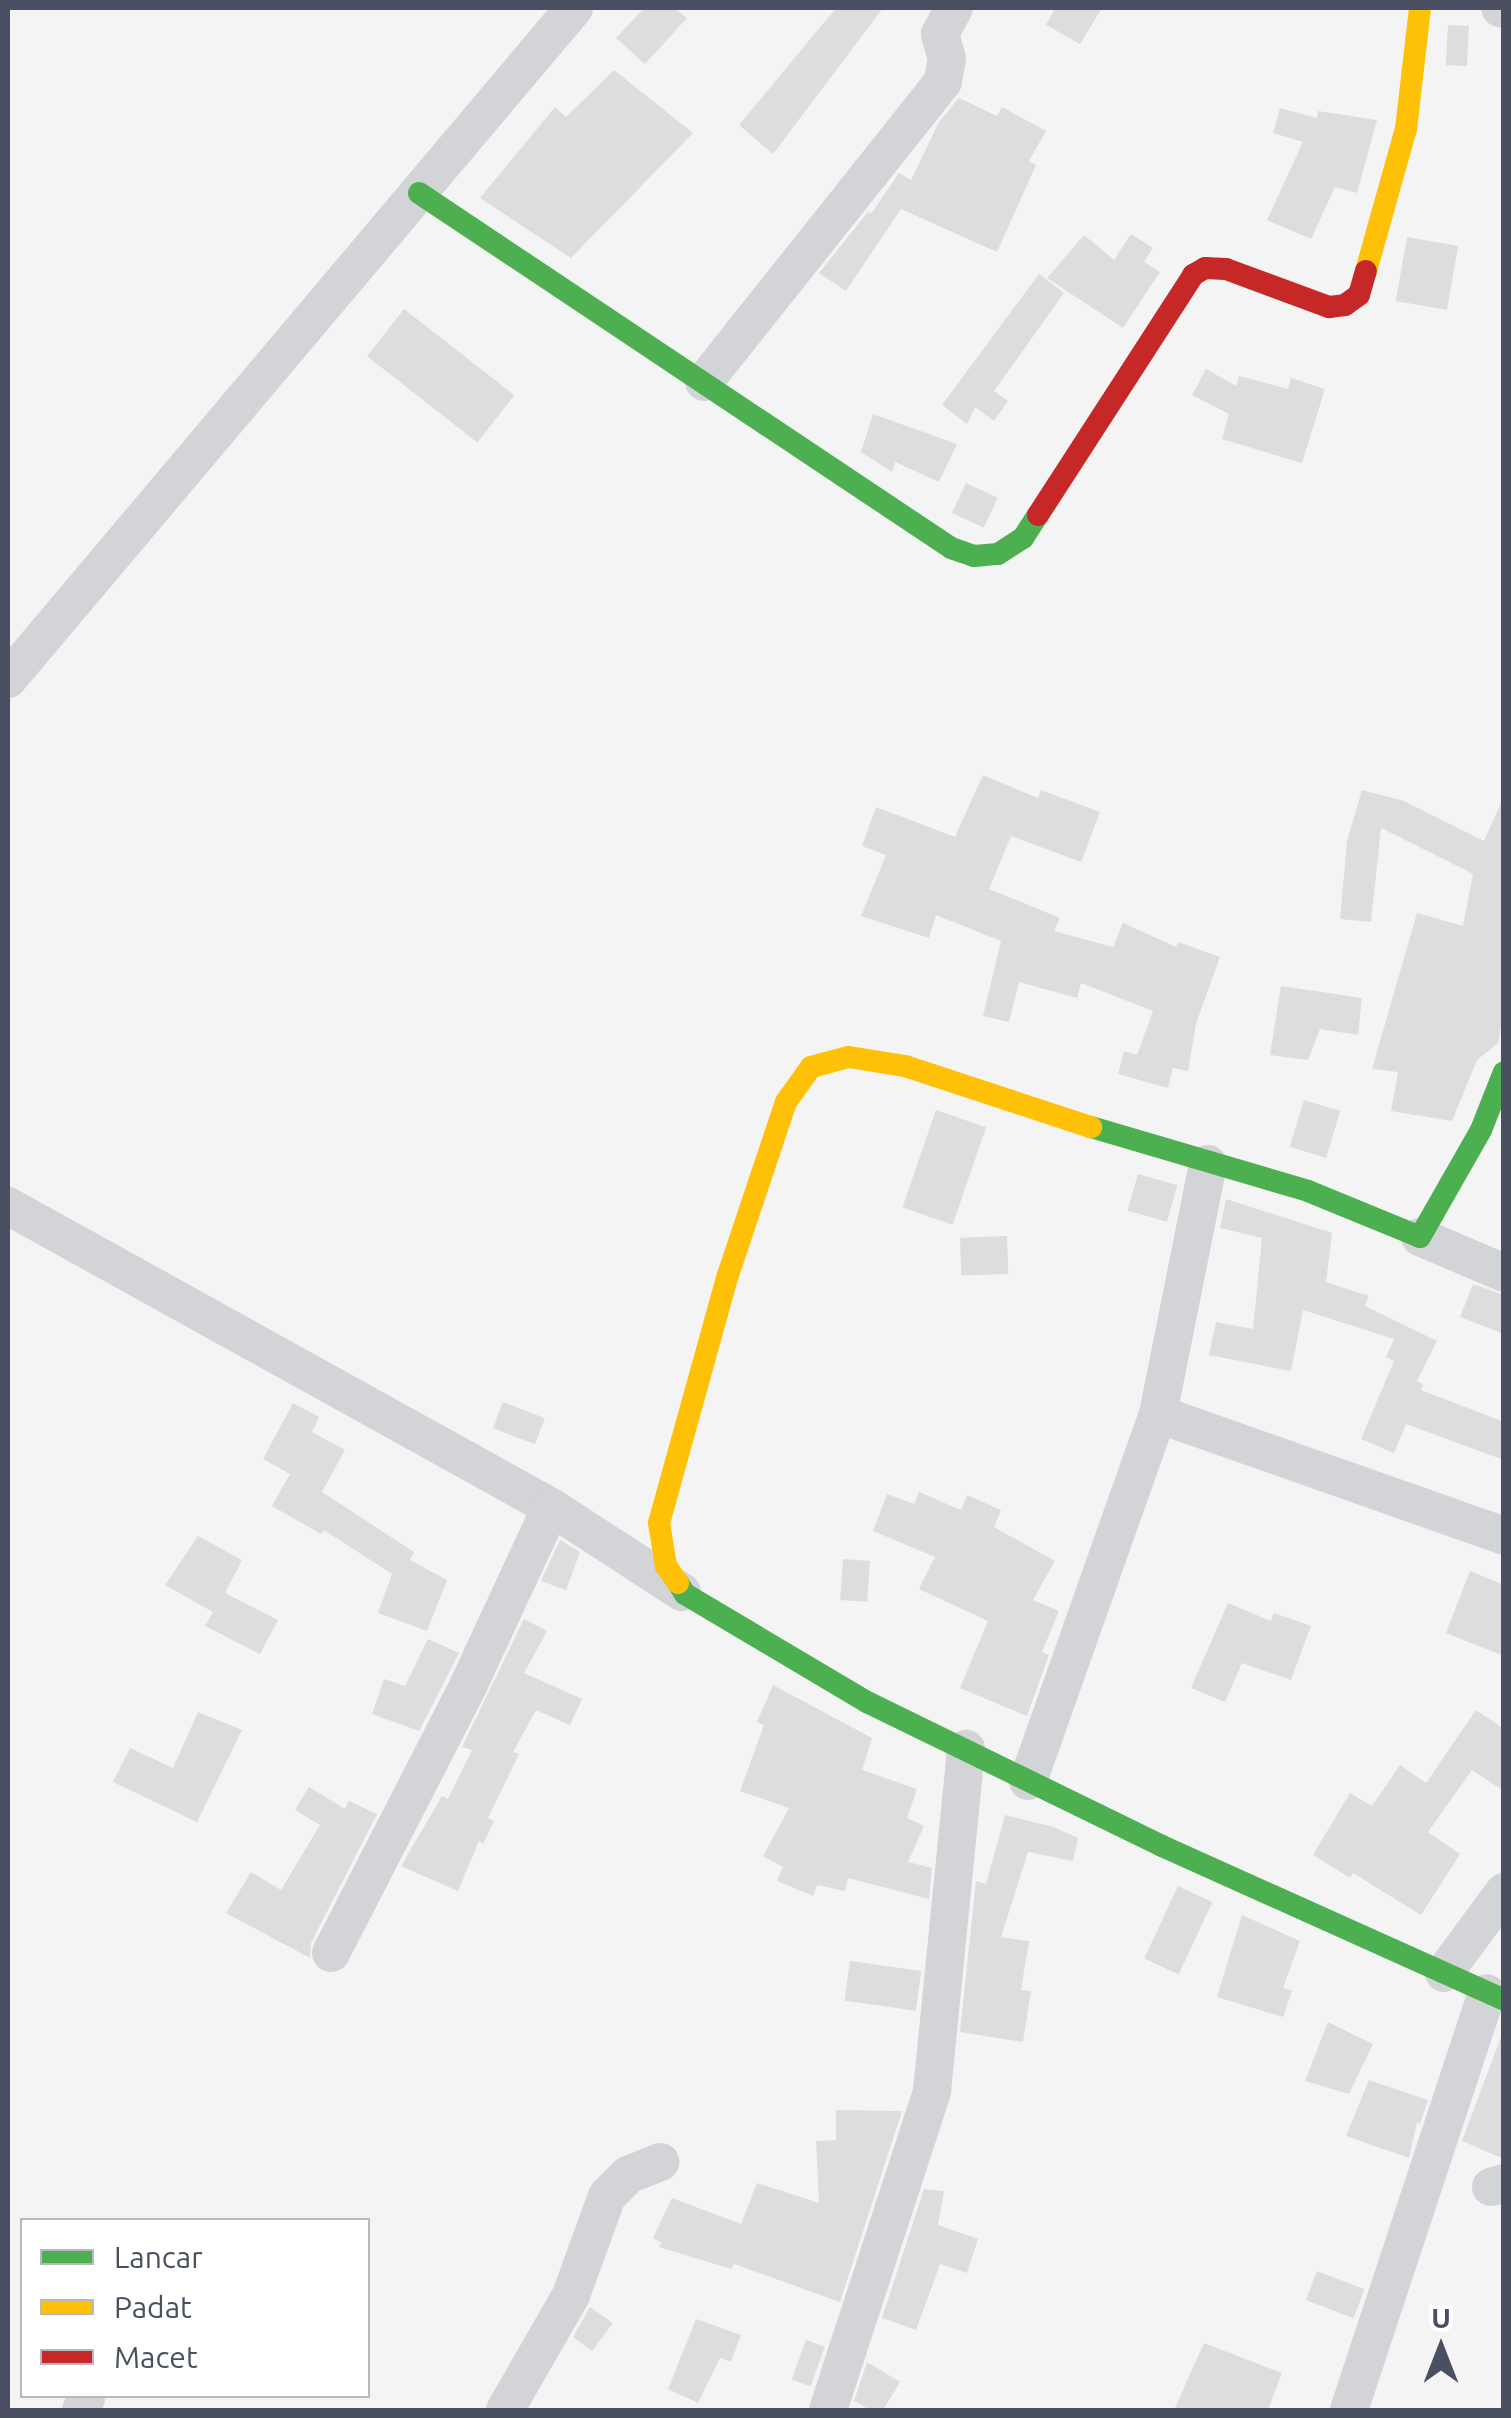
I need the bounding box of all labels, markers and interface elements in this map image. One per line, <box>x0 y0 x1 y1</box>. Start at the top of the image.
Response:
legend <box>20 2218 370 2398</box>
text: Lancar <box>114 2240 203 2274</box>
text: Padat <box>114 2290 192 2324</box>
north arrow <box>1391 2298 1491 2398</box>
text: U <box>1431 2302 1451 2333</box>
text: Macet <box>114 2340 198 2374</box>

